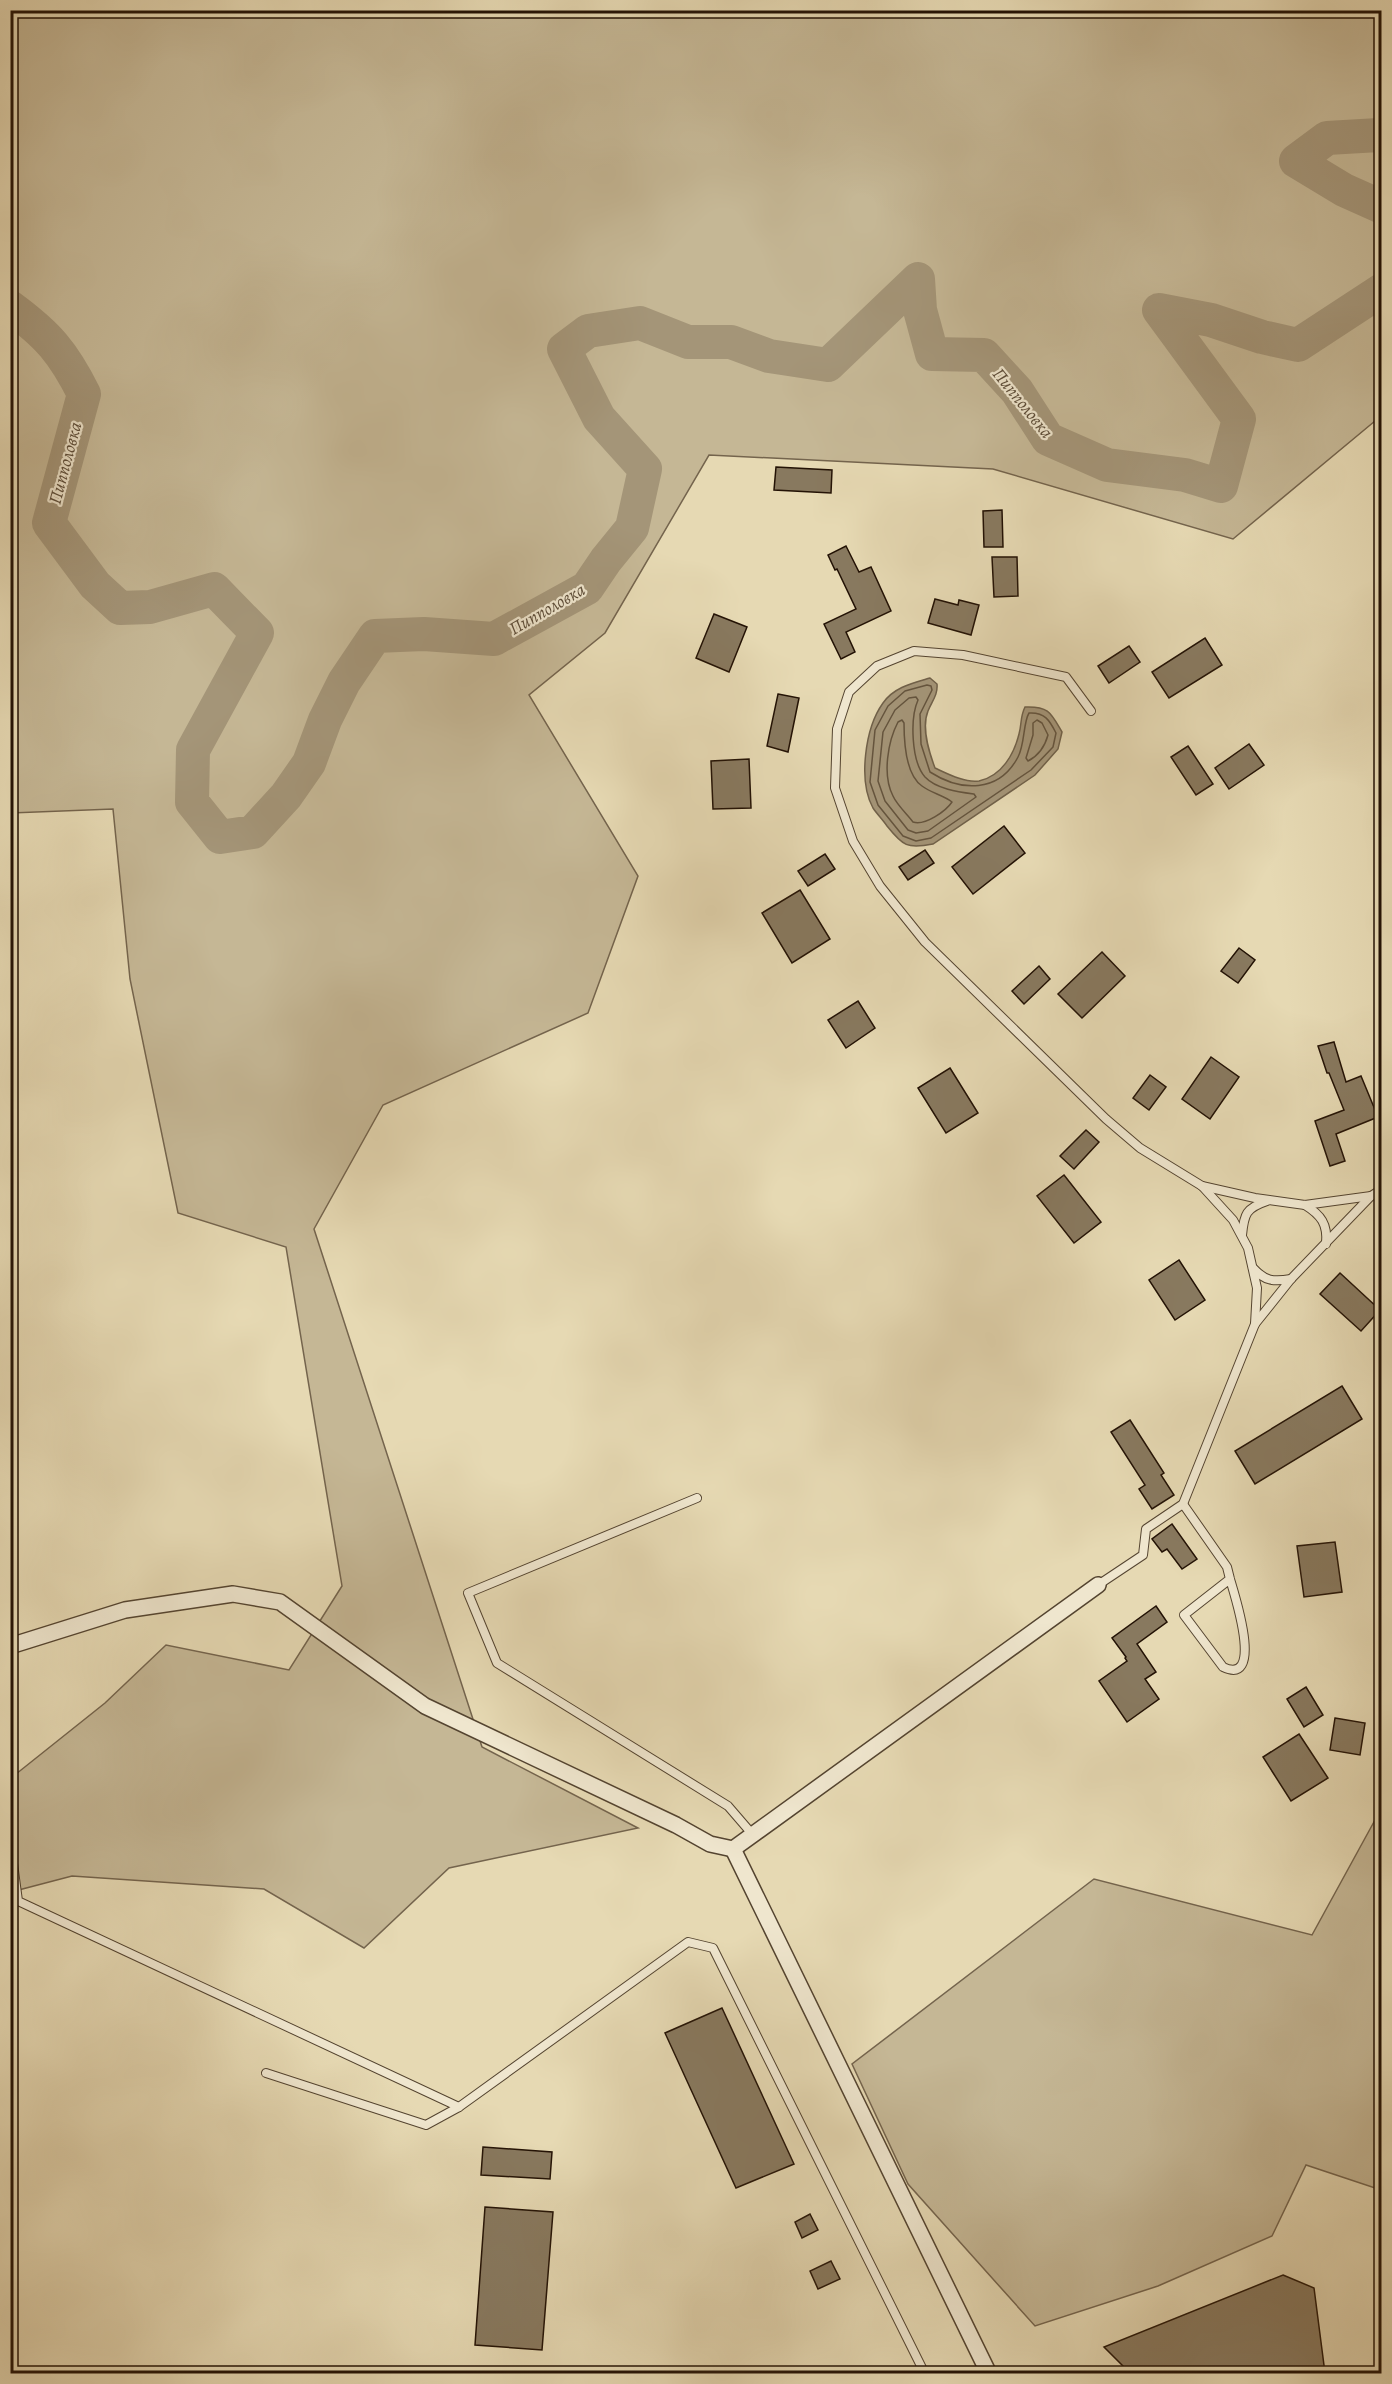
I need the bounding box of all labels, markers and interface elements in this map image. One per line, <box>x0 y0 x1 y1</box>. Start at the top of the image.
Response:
water label: Пипполовка <box>987 363 1059 443</box>
water label: Пипполовка <box>42 419 88 507</box>
water label: Пипполовка <box>504 578 590 640</box>

